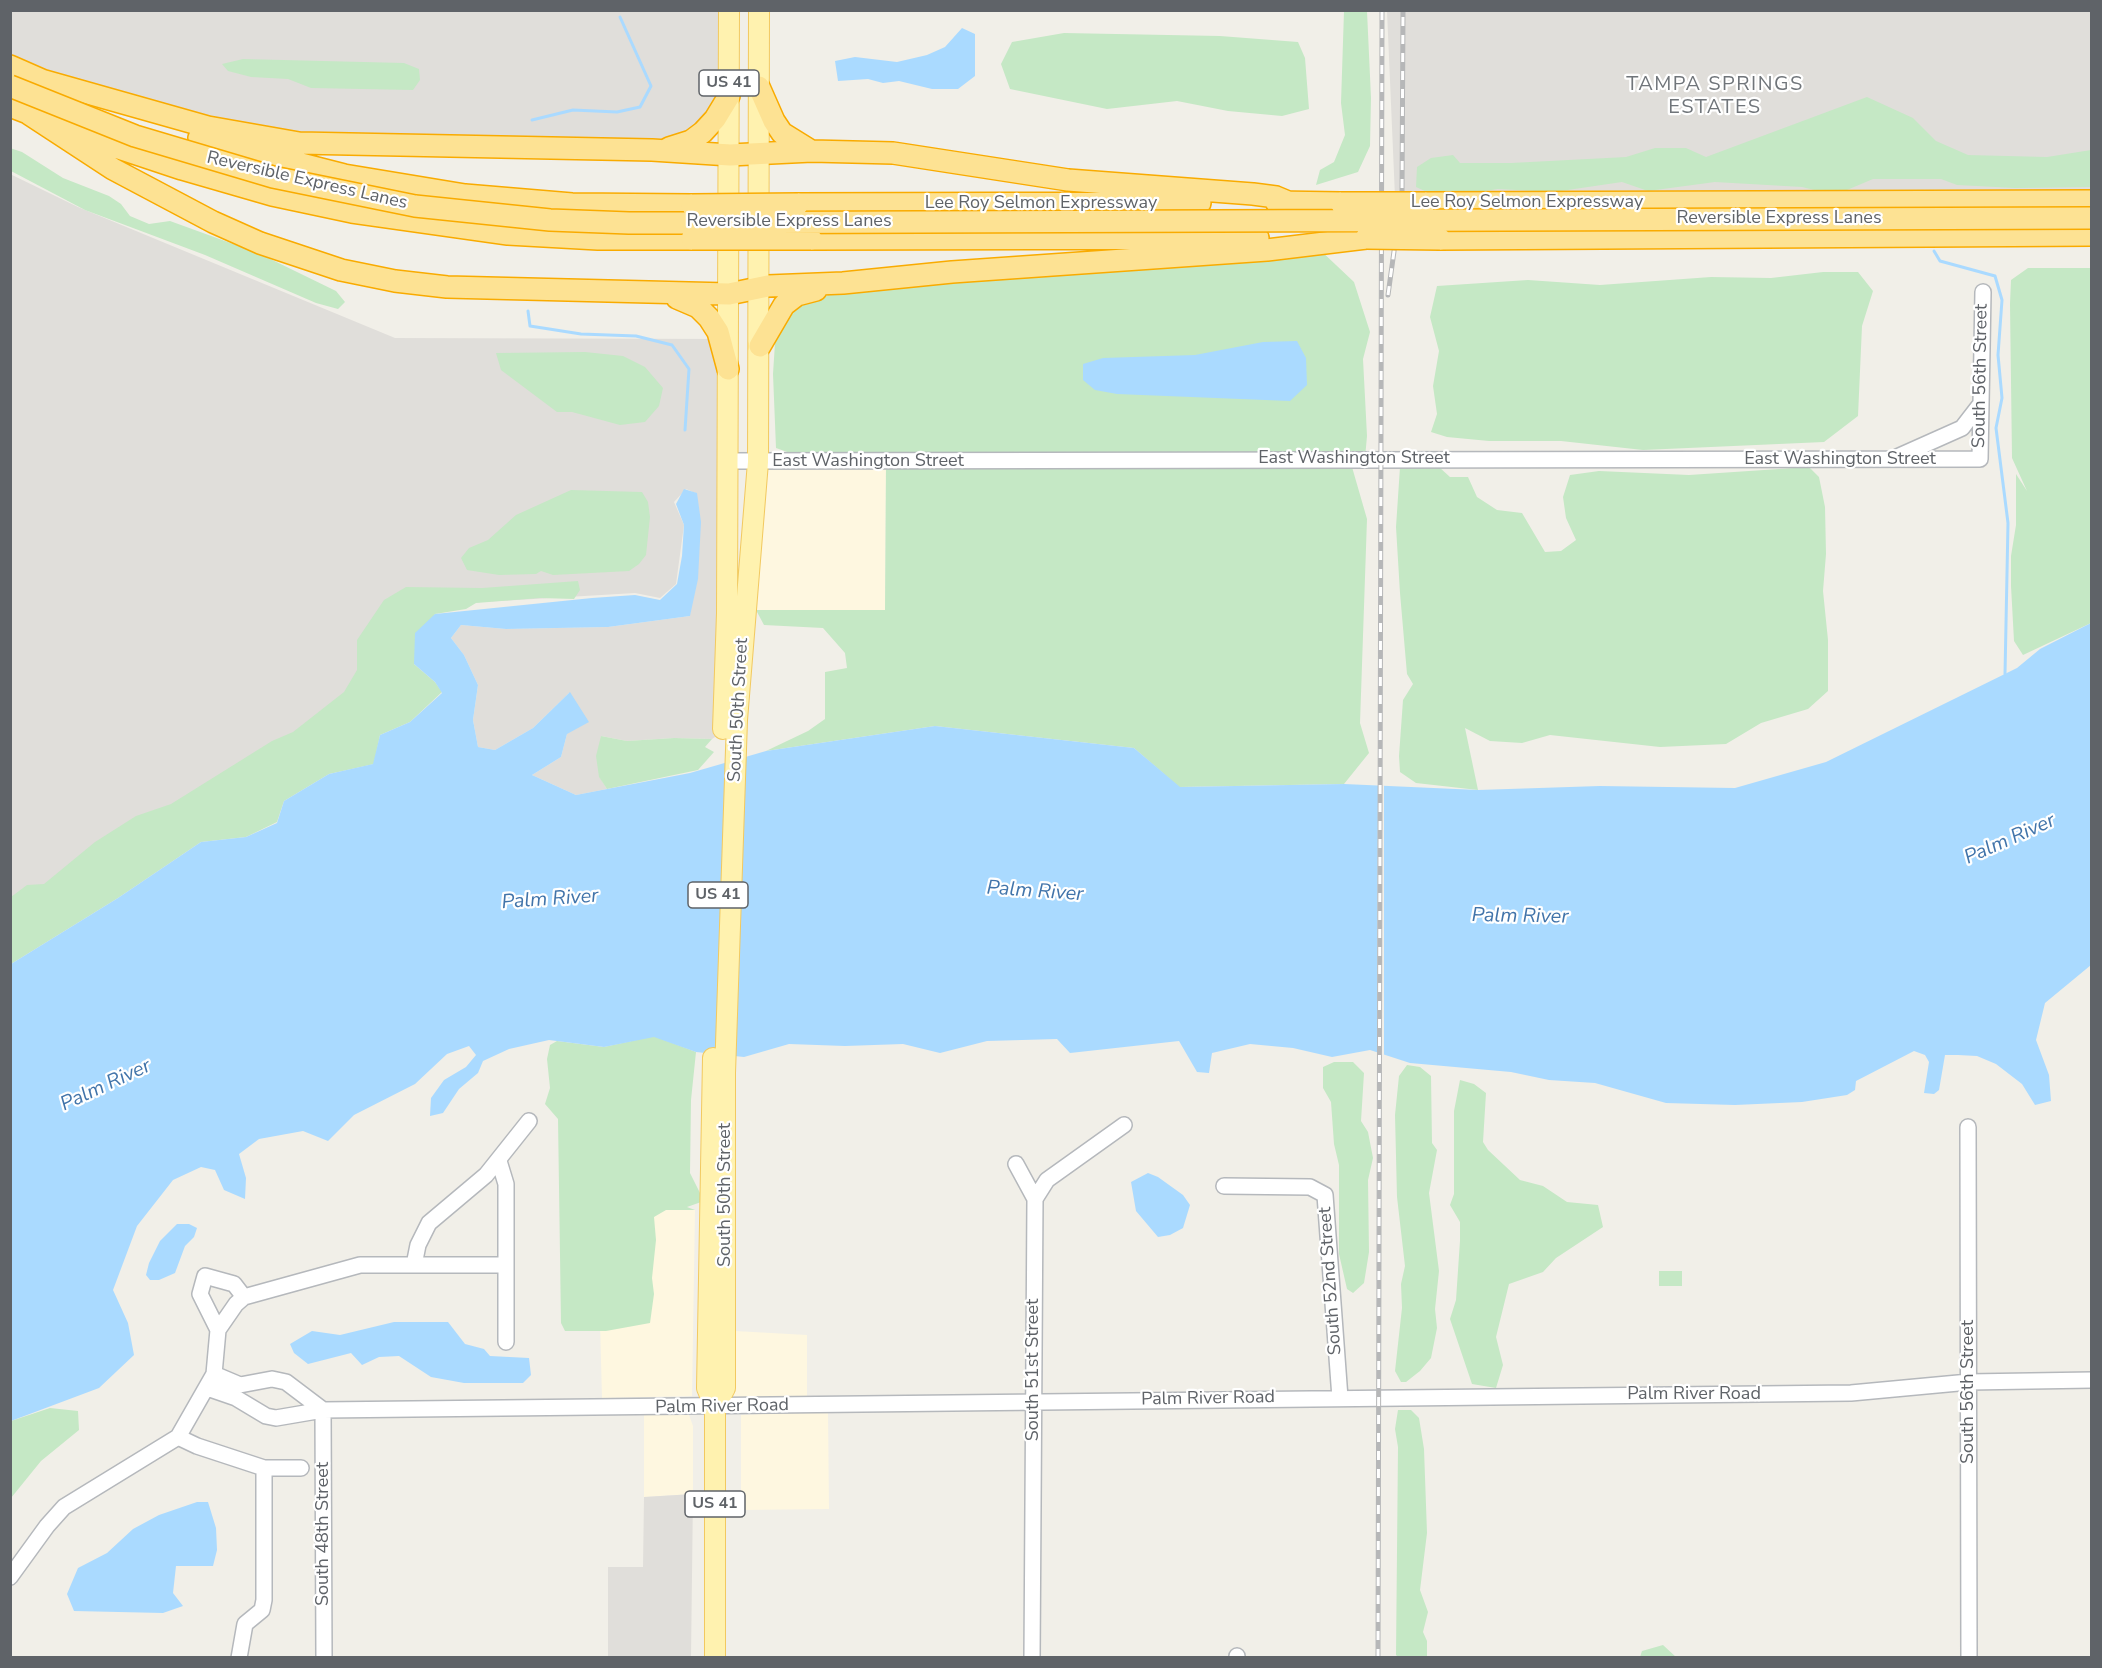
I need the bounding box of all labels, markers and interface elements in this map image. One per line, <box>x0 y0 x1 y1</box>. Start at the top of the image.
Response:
road number: US 41 <box>699 70 759 96</box>
district label: TAMPA SPRINGS ESTATES <box>1626 73 1804 120</box>
street label: Reversible Express Lanes <box>205 147 409 215</box>
street label: Lee Roy Selmon Expressway <box>1411 192 1643 214</box>
street label: Lee Roy Selmon Expressway <box>925 193 1157 215</box>
street label: Reversible Express Lanes <box>1676 208 1882 230</box>
street label: Reversible Express Lanes <box>686 211 892 233</box>
street label: South 56th Street <box>1969 304 1993 448</box>
street label: East Washington Street <box>1258 448 1450 470</box>
street label: East Washington Street <box>1744 449 1936 471</box>
street label: East Washington Street <box>772 451 964 473</box>
street label: South 50th Street <box>724 637 754 783</box>
water label: Palm River <box>1961 809 2059 871</box>
water label: Palm River <box>986 877 1084 907</box>
road number: US 41 <box>688 882 748 908</box>
water label: Palm River <box>501 885 599 915</box>
water label: Palm River <box>1471 904 1569 930</box>
water label: Palm River <box>57 1055 155 1117</box>
street label: South 50th Street <box>715 1123 737 1267</box>
street label: South 52nd Street <box>1315 1206 1347 1356</box>
street label: South 51st Street <box>1023 1299 1045 1441</box>
street label: South 56th Street <box>1958 1320 1980 1464</box>
street label: Palm River Road <box>1627 1384 1761 1406</box>
street label: Palm River Road <box>1141 1387 1275 1411</box>
street label: Palm River Road <box>655 1395 789 1419</box>
street label: South 48th Street <box>313 1462 335 1606</box>
road number: US 41 <box>685 1491 745 1517</box>

